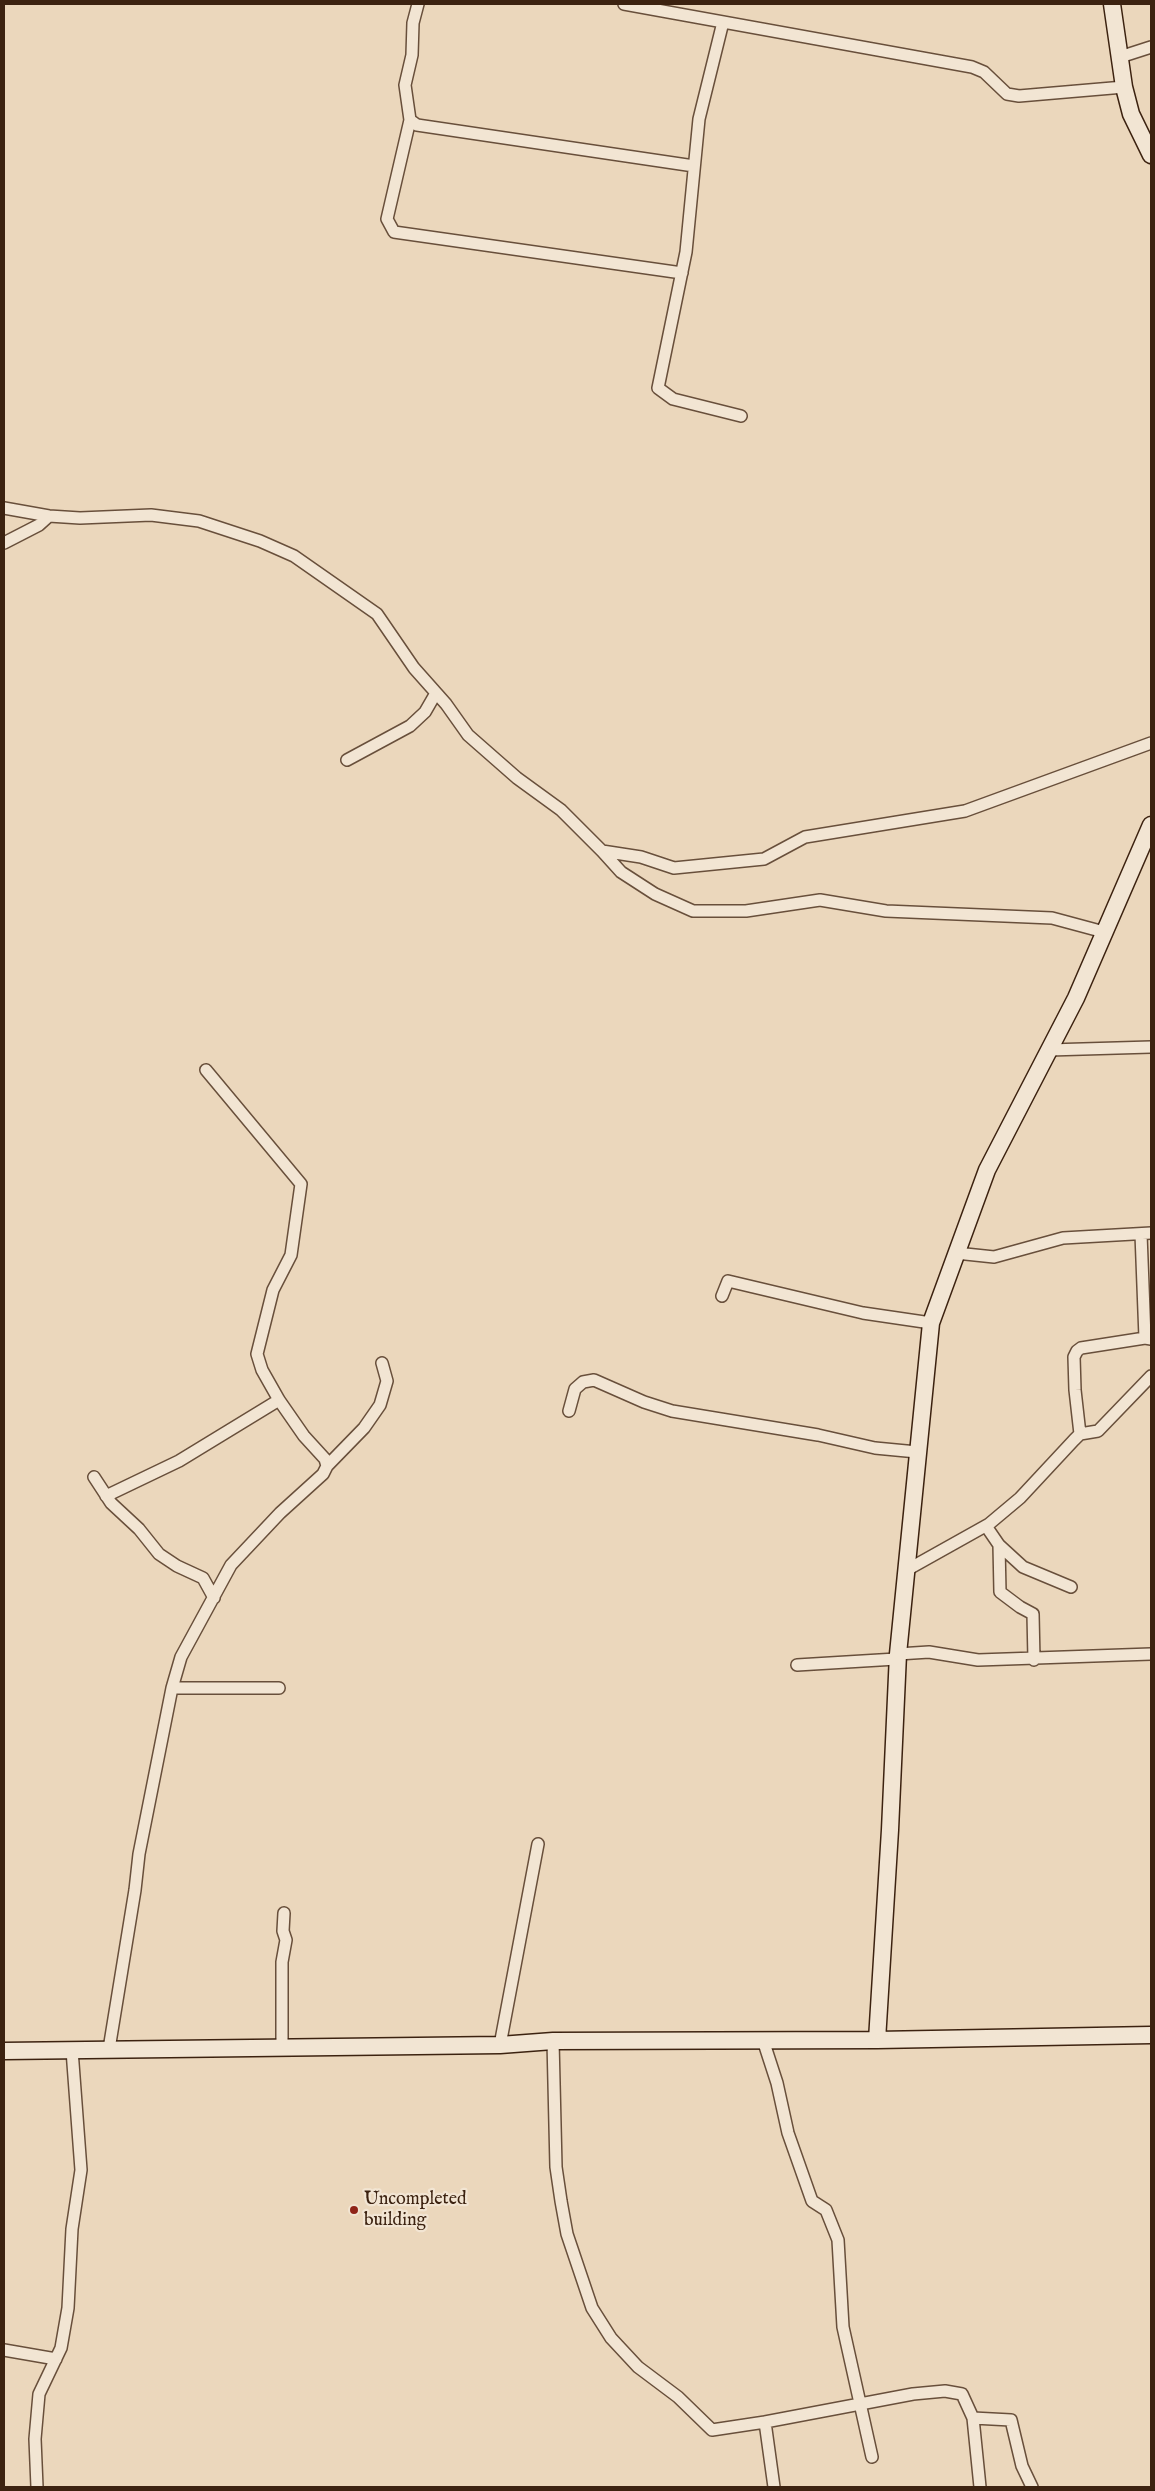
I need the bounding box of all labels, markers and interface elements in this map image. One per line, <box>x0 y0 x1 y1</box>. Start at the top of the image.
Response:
place label: Uncompleted building <box>364 2189 467 2232</box>
marker: Uncompleted building <box>348 2204 360 2216</box>

